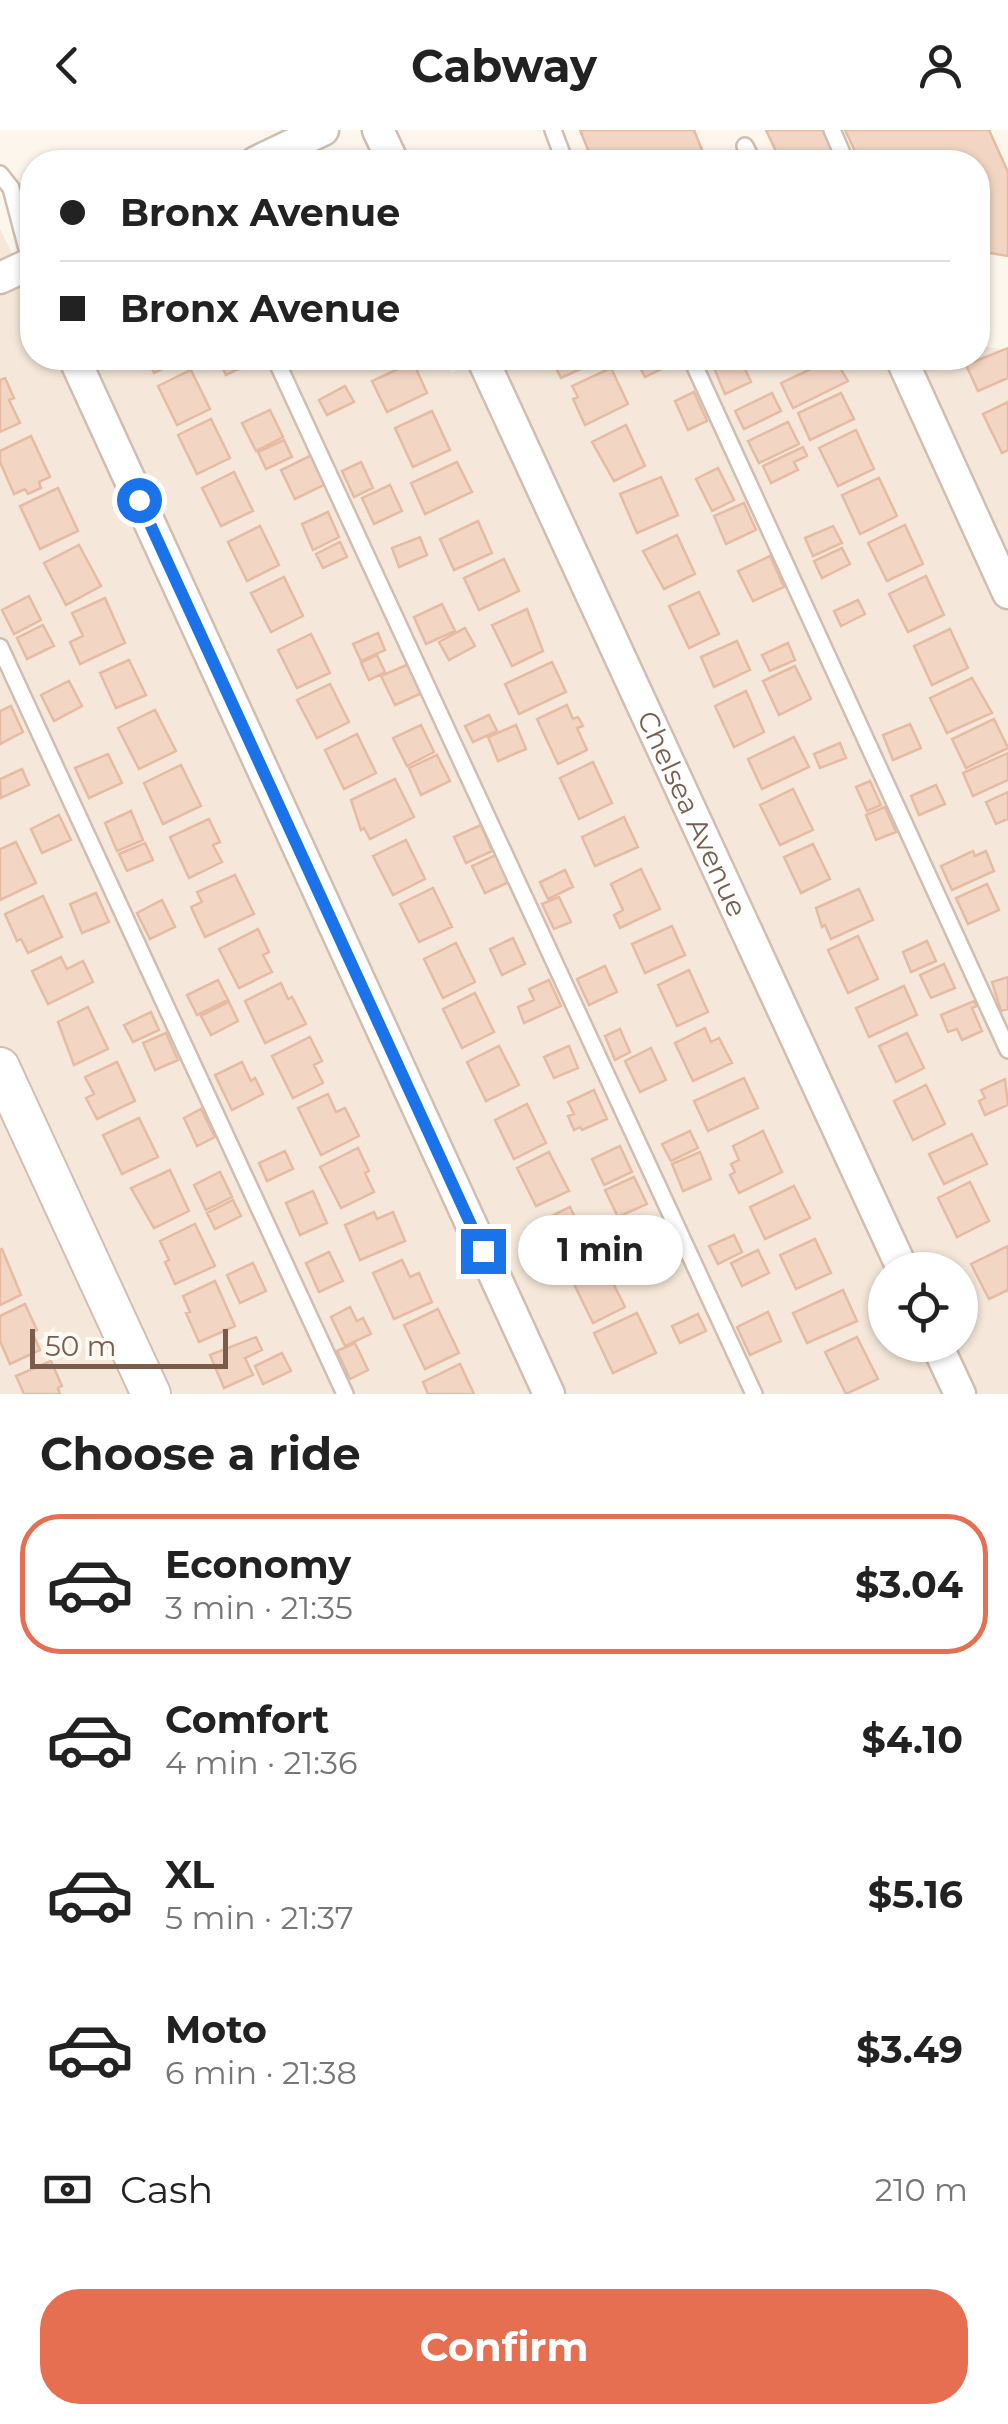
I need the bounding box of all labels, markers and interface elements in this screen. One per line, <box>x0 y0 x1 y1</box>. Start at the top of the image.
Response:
icon: back <box>40 38 95 93</box>
text: Cabway <box>411 38 597 93</box>
icon: person <box>913 38 968 93</box>
text: Bronx Avenue <box>120 189 400 236</box>
text: Bronx Avenue <box>120 285 400 332</box>
route start <box>117 478 162 523</box>
street label: Chelsea Avenue <box>630 705 755 922</box>
callout: 1 min <box>518 1216 683 1286</box>
route end <box>461 1229 506 1274</box>
text: 1 min <box>557 1230 644 1269</box>
map controls <box>868 1252 978 1362</box>
button: locate <box>868 1252 978 1362</box>
scale bar <box>30 1324 228 1368</box>
text: 50 m <box>45 1329 116 1363</box>
text: Choose a ride <box>40 1426 361 1481</box>
icon: car <box>45 1539 135 1629</box>
text: Economy <box>165 1541 351 1588</box>
text: $3.04 <box>855 1561 963 1608</box>
text: 3 min · 21:35 <box>165 1588 353 1627</box>
icon: car <box>45 1694 135 1784</box>
text: Comfort <box>165 1696 329 1743</box>
text: $4.10 <box>861 1716 963 1763</box>
text: 4 min · 21:36 <box>165 1743 358 1782</box>
icon: car <box>45 1849 135 1939</box>
text: XL <box>165 1851 214 1898</box>
text: $5.16 <box>868 1871 963 1918</box>
text: 5 min · 21:37 <box>165 1898 354 1937</box>
icon: car <box>45 2004 135 2094</box>
text: Moto <box>165 2006 267 2053</box>
text: $3.49 <box>856 2026 963 2073</box>
text: 6 min · 21:38 <box>165 2053 357 2092</box>
icon: cash <box>40 2162 95 2217</box>
text: Cash <box>120 2166 213 2213</box>
text: 210 m <box>875 2170 968 2209</box>
button: Confirm <box>40 2289 968 2404</box>

